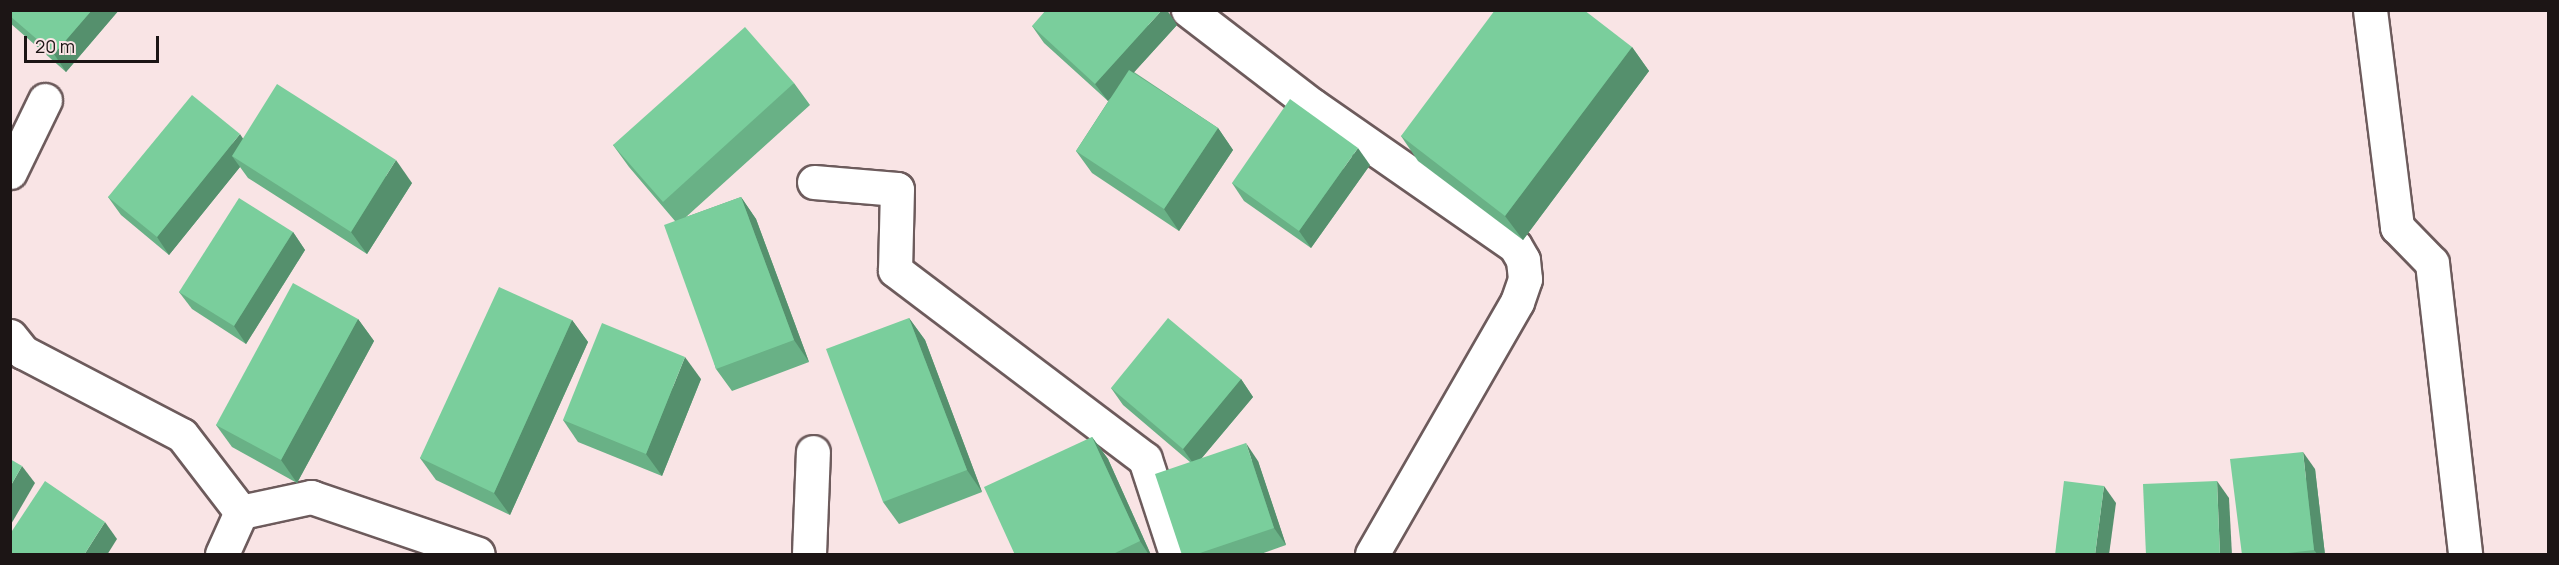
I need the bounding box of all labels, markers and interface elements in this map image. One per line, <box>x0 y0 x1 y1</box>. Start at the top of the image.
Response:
scale bar <box>27 24 162 62</box>
text: 20 m <box>35 34 75 58</box>

